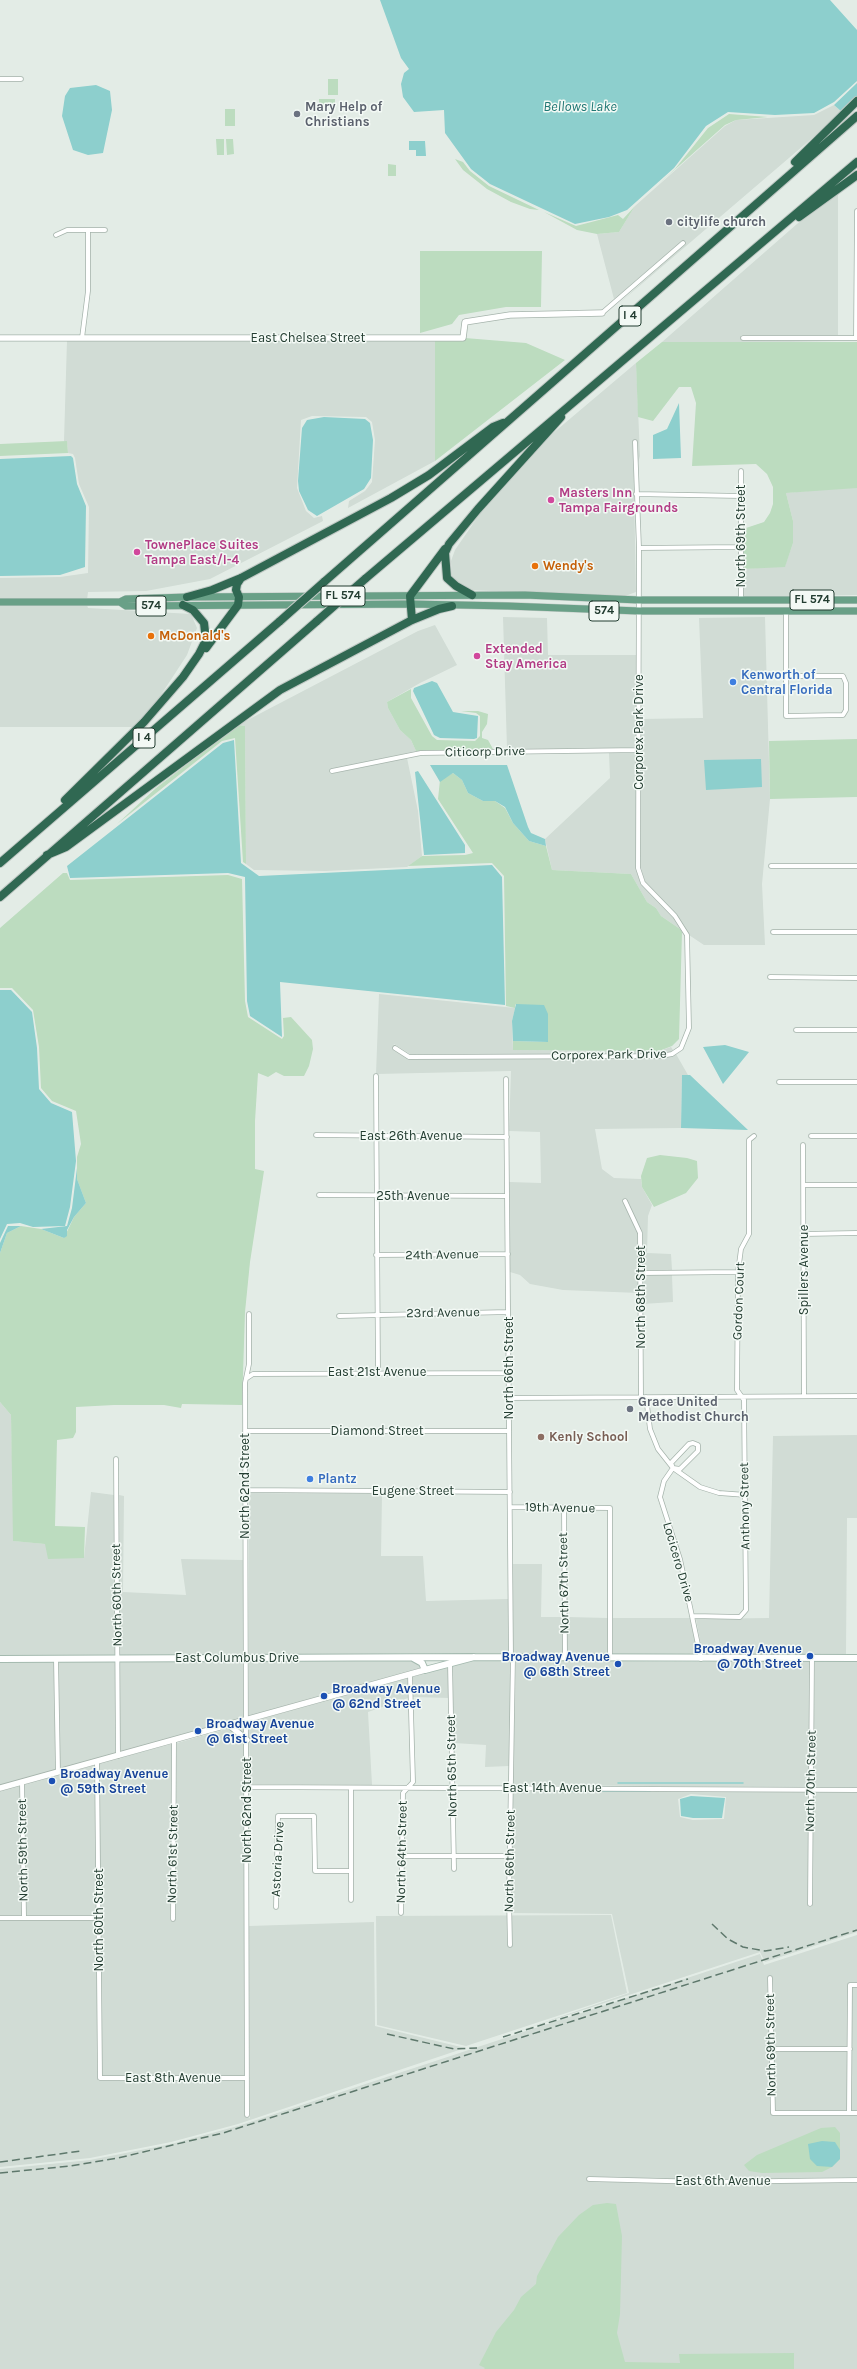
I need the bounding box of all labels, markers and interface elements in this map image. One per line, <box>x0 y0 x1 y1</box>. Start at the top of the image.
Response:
place label: Mary Help of Christians <box>305 99 382 130</box>
water label: Bellows Lake <box>543 99 617 115</box>
marker: Mary Help of Christians <box>292 109 302 119</box>
place label: citylife church <box>677 214 766 230</box>
marker: citylife church <box>664 217 674 227</box>
road number: I 4 <box>619 306 641 326</box>
street label: East Chelsea Street <box>251 330 365 346</box>
street label: North 69th Street <box>733 484 749 588</box>
place label: Masters Inn Tampa Fairgrounds <box>559 485 678 516</box>
marker: Masters Inn Tampa Fairgrounds <box>546 495 556 505</box>
place label: TownePlace Suites Tampa East/I-4 <box>145 537 259 568</box>
marker: TownePlace Suites Tampa East/I-4 <box>132 547 142 557</box>
place label: Wendy's <box>543 558 593 574</box>
marker: Wendy's <box>530 561 540 571</box>
road number: FL 574 <box>321 586 365 606</box>
road number: FL 574 <box>790 590 834 610</box>
road number: 574 <box>136 596 166 616</box>
road number: 574 <box>589 601 619 621</box>
place label: McDonald's <box>159 628 230 644</box>
marker: McDonald's <box>146 631 156 641</box>
place label: Extended Stay America <box>485 641 567 672</box>
marker: Extended Stay America <box>472 651 482 661</box>
place label: Kenworth of Central Florida <box>741 667 833 698</box>
street label: Corporex Park Drive <box>631 674 647 790</box>
marker: Kenworth of Central Florida <box>728 677 738 687</box>
road number: I 4 <box>133 728 155 748</box>
street label: Citicorp Drive <box>445 744 525 760</box>
street label: Corporex Park Drive <box>551 1046 667 1064</box>
street label: East 26th Avenue <box>360 1128 462 1144</box>
street label: 25th Avenue <box>376 1188 450 1204</box>
street label: Spillers Avenue <box>796 1225 812 1315</box>
street label: North 68th Street <box>633 1245 649 1349</box>
street label: 24th Avenue <box>405 1247 479 1263</box>
street label: Gordon Court <box>730 1262 748 1340</box>
street label: 23rd Avenue <box>406 1305 480 1321</box>
street label: North 66th Street <box>501 1317 517 1419</box>
street label: East 21st Avenue <box>328 1364 426 1380</box>
place label: Grace United Methodist Church <box>638 1394 749 1425</box>
marker: Grace United Methodist Church <box>625 1404 635 1414</box>
street label: Diamond Street <box>330 1423 424 1439</box>
place label: Kenly School <box>549 1429 628 1445</box>
marker: Kenly School <box>536 1432 546 1442</box>
street label: North 62nd Street <box>237 1433 253 1539</box>
street label: Anthony Street <box>736 1462 754 1550</box>
place label: Plantz <box>318 1471 357 1487</box>
marker: Plantz <box>305 1474 315 1484</box>
street label: Eugene Street <box>372 1483 454 1499</box>
street label: 19th Avenue <box>525 1500 595 1516</box>
street label: Locicero Drive <box>659 1520 697 1604</box>
street label: North 67th Street <box>555 1532 573 1634</box>
street label: North 60th Street <box>108 1543 126 1647</box>
place label: Broadway Avenue @ 70th Street <box>694 1641 802 1672</box>
place label: Broadway Avenue @ 68th Street <box>502 1649 610 1680</box>
street label: East Columbus Drive <box>175 1650 299 1666</box>
marker: Broadway Avenue @ 70th Street <box>805 1651 815 1661</box>
marker: Broadway Avenue @ 68th Street <box>613 1659 623 1669</box>
place label: Broadway Avenue @ 62nd Street <box>332 1681 440 1712</box>
marker: Broadway Avenue @ 62nd Street <box>319 1691 329 1701</box>
street label: North 65th Street <box>443 1714 461 1818</box>
place label: Broadway Avenue @ 61st Street <box>206 1716 314 1747</box>
marker: Broadway Avenue @ 61st Street <box>193 1726 203 1736</box>
street label: North 70th Street <box>802 1730 820 1832</box>
street label: North 62nd Street <box>239 1757 255 1863</box>
place label: Broadway Avenue @ 59th Street <box>60 1766 168 1797</box>
marker: Broadway Avenue @ 59th Street <box>47 1776 57 1786</box>
street label: East 14th Avenue <box>502 1780 602 1796</box>
street label: North 59th Street <box>14 1798 32 1902</box>
street label: North 64th Street <box>393 1801 411 1903</box>
street label: North 61st Street <box>164 1804 182 1904</box>
street label: North 66th Street <box>501 1809 519 1913</box>
street label: Astoria Drive <box>268 1821 288 1897</box>
street label: North 60th Street <box>91 1868 107 1972</box>
street label: North 69th Street <box>762 1993 780 2097</box>
street label: East 8th Avenue <box>125 2070 221 2086</box>
street label: East 6th Avenue <box>675 2173 771 2189</box>

